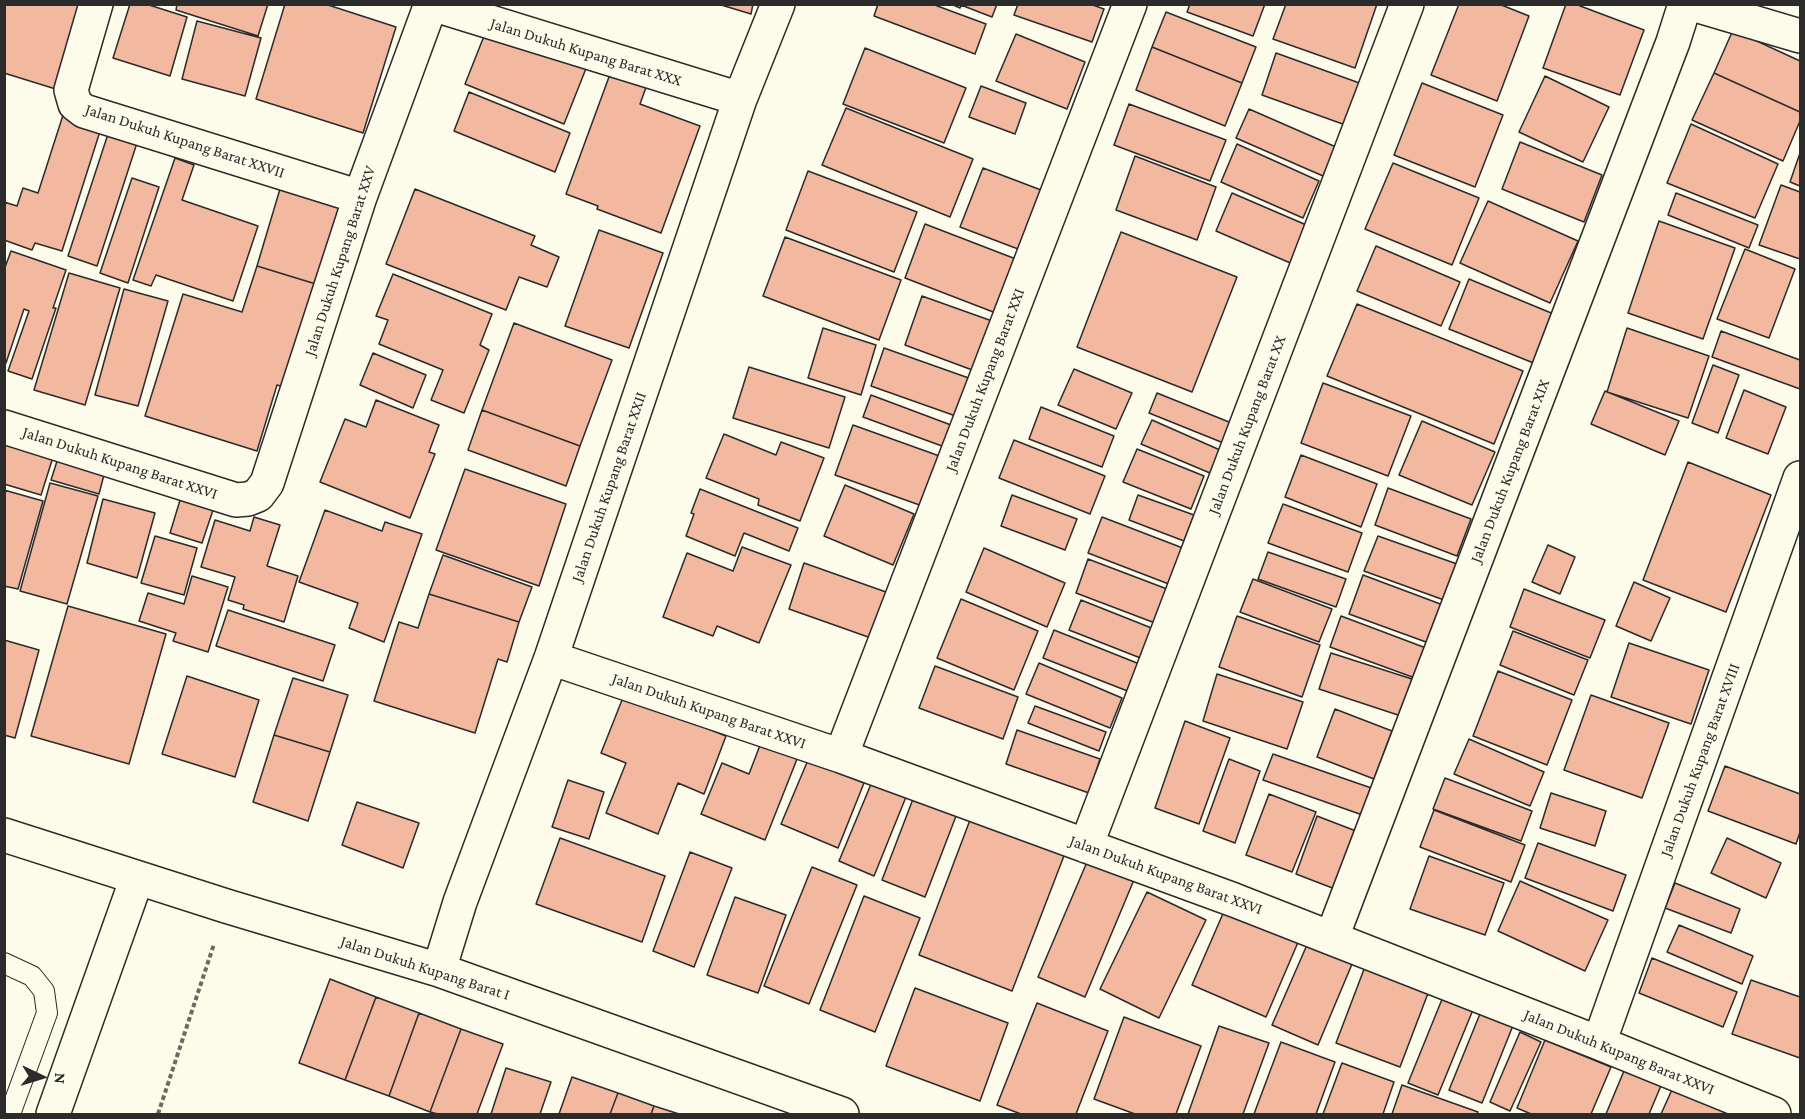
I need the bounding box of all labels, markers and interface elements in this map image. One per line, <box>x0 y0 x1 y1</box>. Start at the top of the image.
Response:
street label: Jalan Dukuh Kupang Barat XXX <box>488 14 684 90</box>
street label: Jalan Dukuh Kupang Barat XXVII <box>83 100 287 182</box>
street label: Jalan Dukuh Kupang Barat XXV <box>300 163 380 359</box>
street label: Jalan Dukuh Kupang Barat XXI <box>941 286 1029 474</box>
street label: Jalan Dukuh Kupang Barat XX <box>1204 333 1290 517</box>
street label: Jalan Dukuh Kupang Barat XIX <box>1466 377 1554 565</box>
street label: Jalan Dukuh Kupang Barat XXII <box>567 389 651 585</box>
street label: Jalan Dukuh Kupang Barat XXVI <box>20 422 220 504</box>
street label: Jalan Dukuh Kupang Barat XVIII <box>1656 661 1744 859</box>
street label: Jalan Dukuh Kupang Barat XXVI <box>610 669 808 753</box>
street label: Jalan Dukuh Kupang Barat XXVI <box>1067 831 1265 919</box>
street label: Jalan Dukuh Kupang Barat I <box>338 932 512 1004</box>
street label: Jalan Dukuh Kupang Barat XXVI <box>1521 1005 1717 1099</box>
north arrow <box>12 1047 72 1107</box>
text: N <box>52 1072 69 1084</box>

